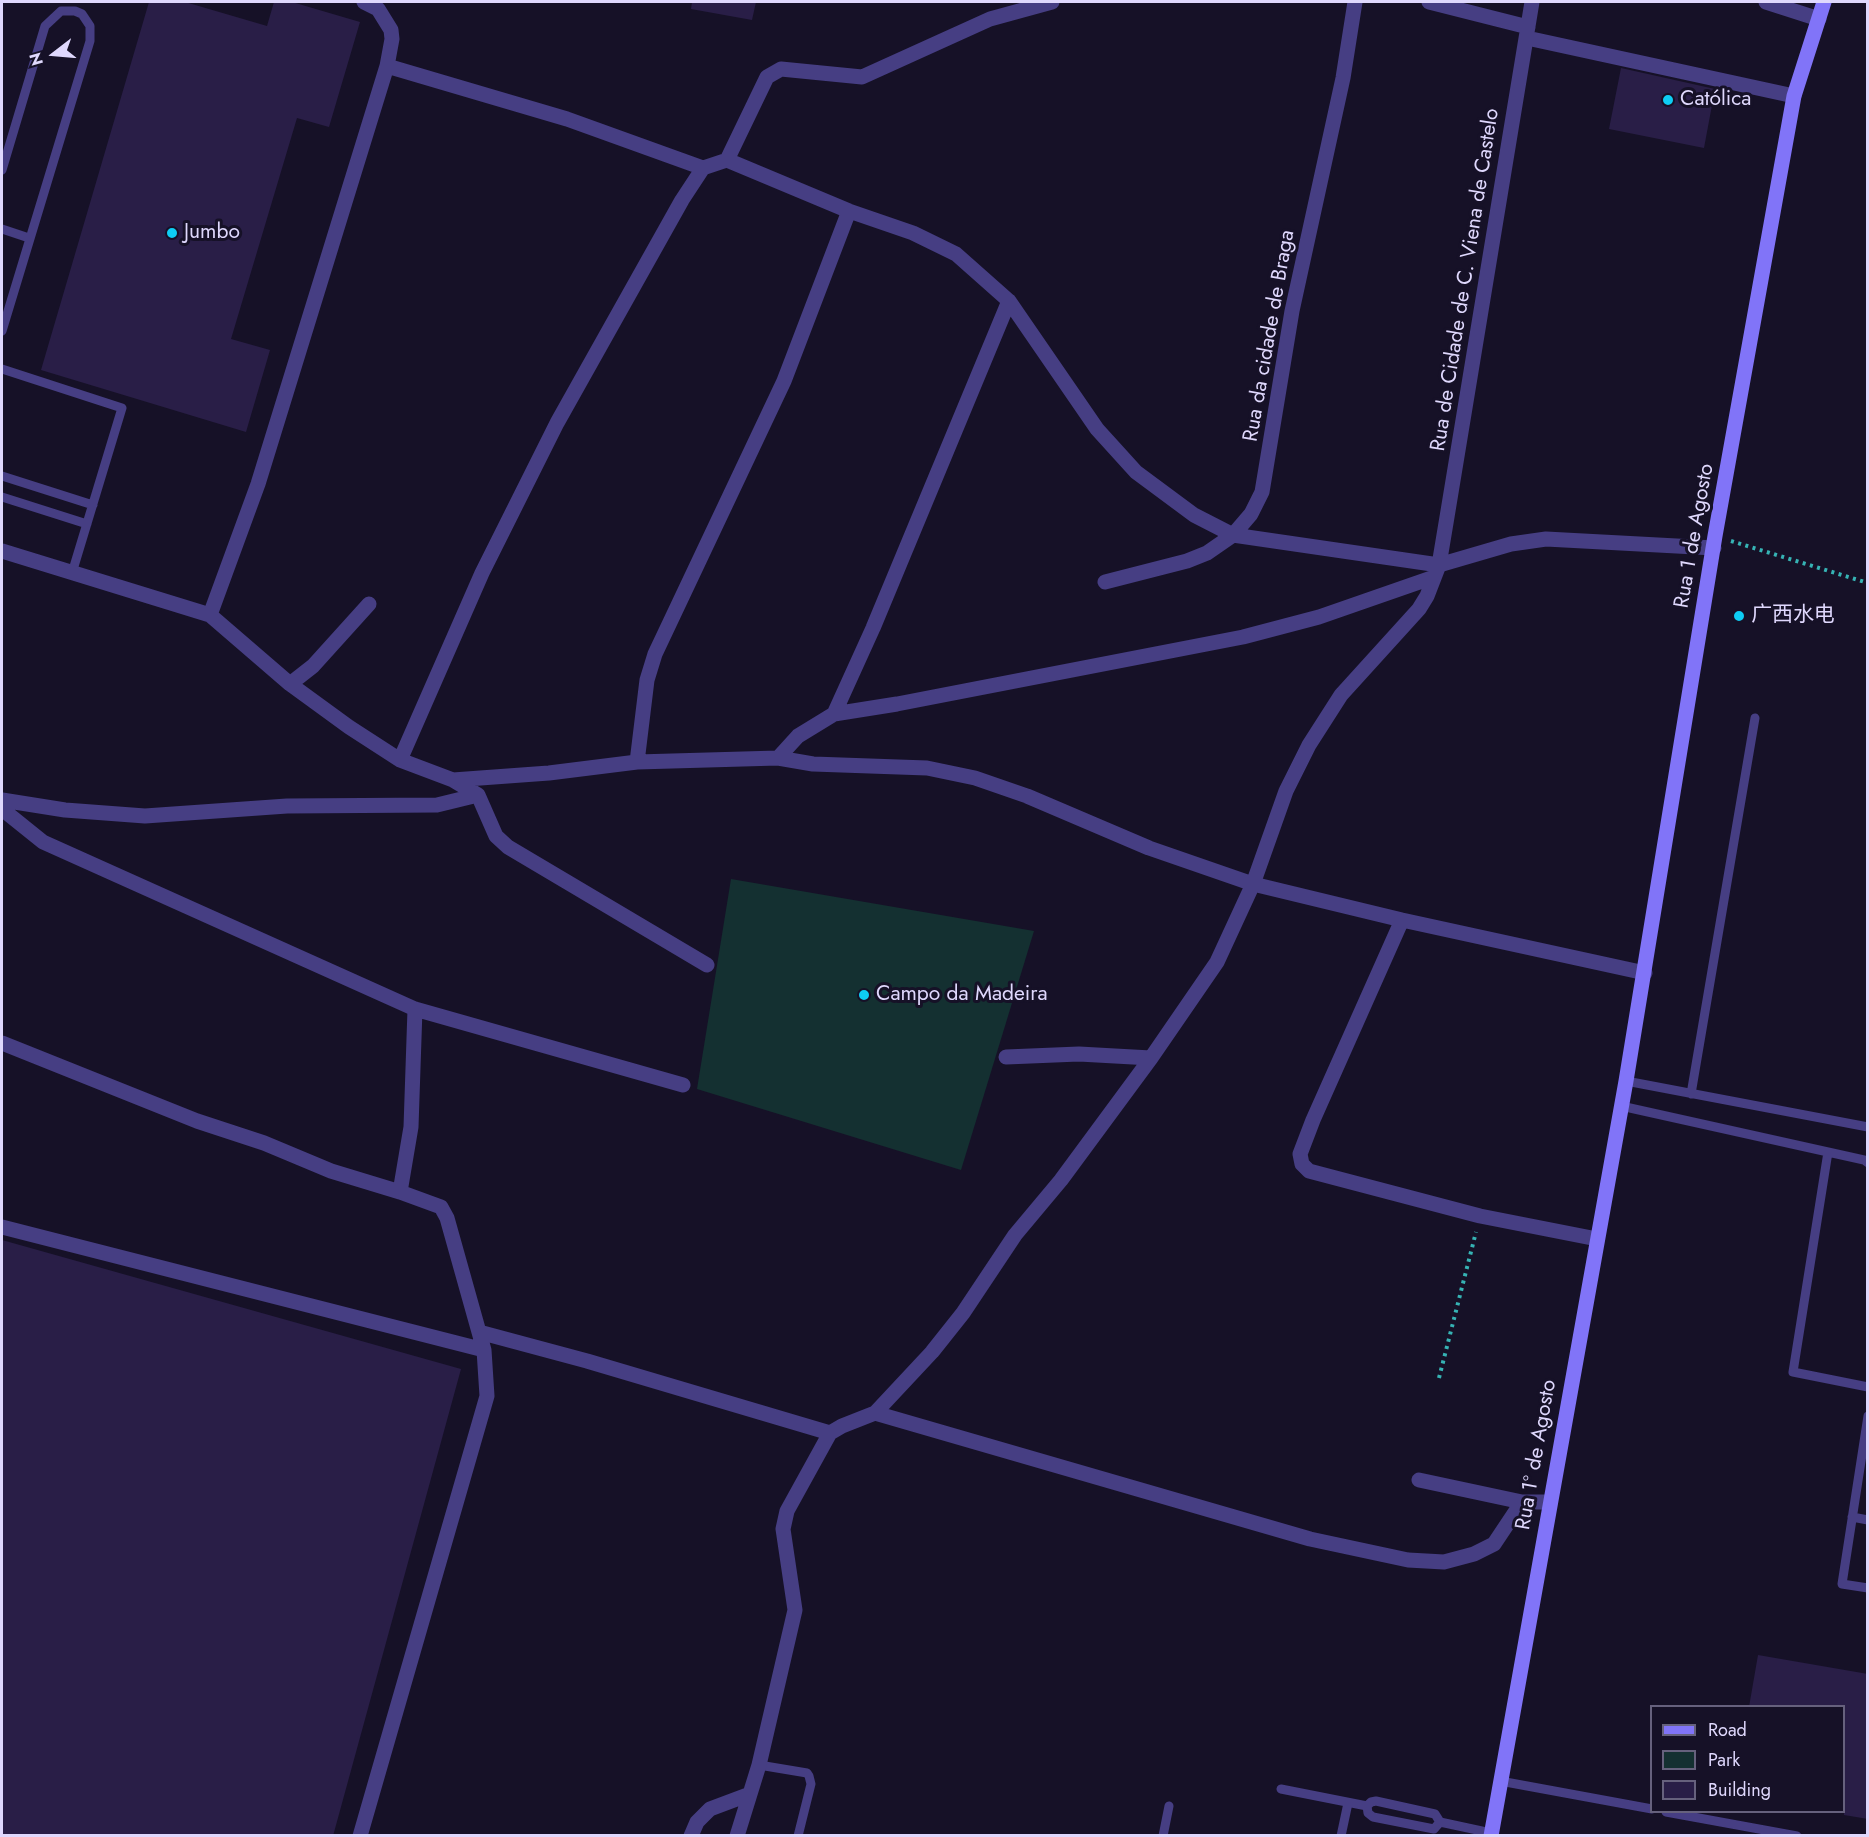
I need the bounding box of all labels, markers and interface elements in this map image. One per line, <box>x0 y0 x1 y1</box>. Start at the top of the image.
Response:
north arrow <box>24 24 84 84</box>
text: N <box>23 50 49 68</box>
place label: Católica <box>1680 87 1751 113</box>
marker: Católica <box>1661 93 1675 107</box>
street label: Rua de Cidade de C. Viena de Castelo <box>1426 107 1506 453</box>
place label: Jumbo <box>184 220 240 246</box>
marker: Jumbo <box>165 226 179 240</box>
street label: Rua da cidade de Braga <box>1239 228 1301 444</box>
street label: Rua 1 de Agosto <box>1670 462 1720 610</box>
place label: 广西水电 <box>1751 603 1835 629</box>
marker: 广西水电 <box>1732 609 1746 623</box>
place label: Campo da Madeira <box>876 982 1048 1008</box>
marker: Campo da Madeira <box>857 988 871 1002</box>
street label: Rua 1º de Agosto <box>1511 1378 1563 1532</box>
legend <box>1650 1705 1845 1813</box>
text: Road <box>1708 1717 1747 1743</box>
text: Park <box>1708 1747 1740 1773</box>
text: Building <box>1708 1777 1771 1803</box>

